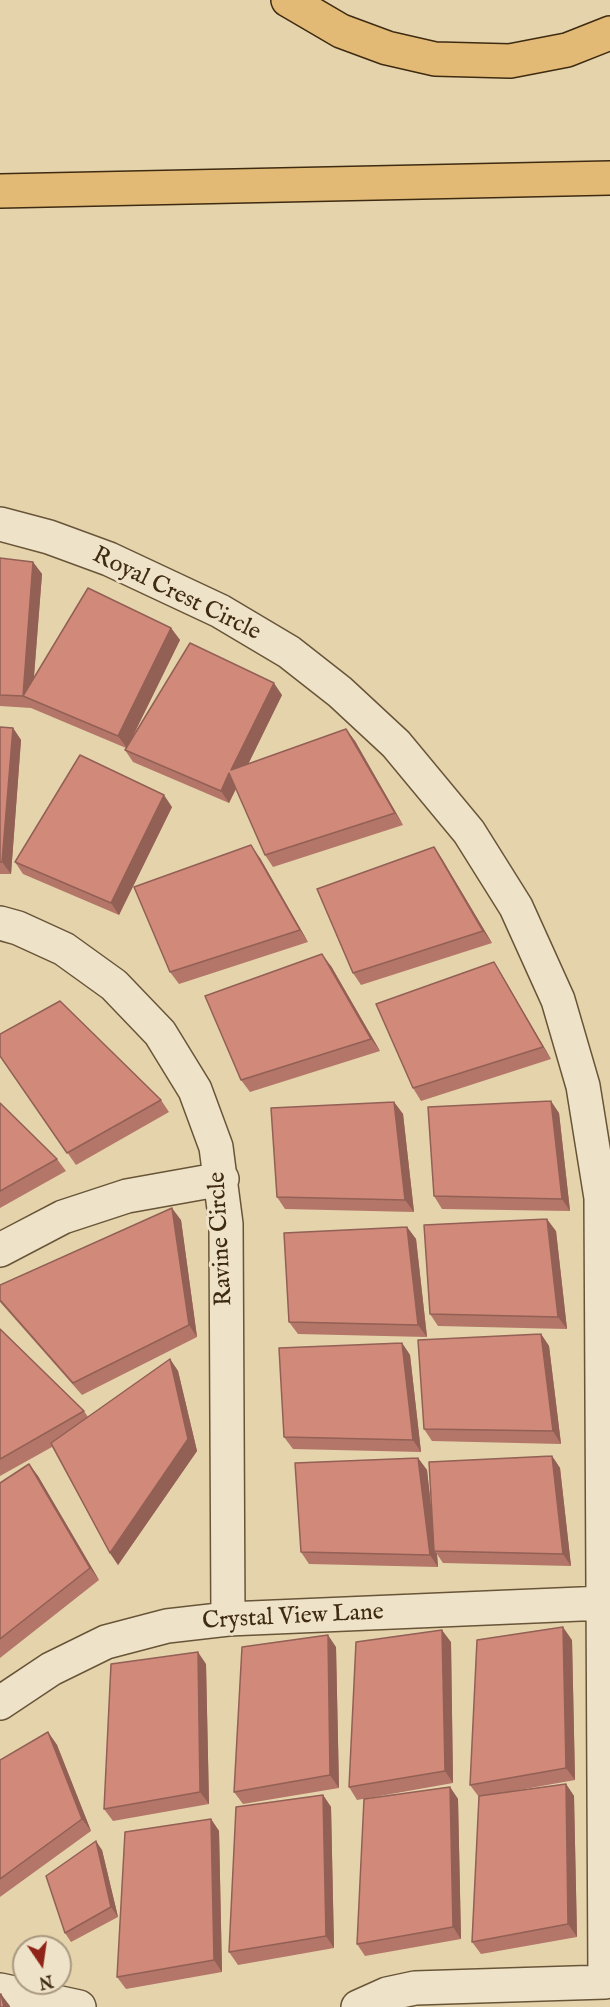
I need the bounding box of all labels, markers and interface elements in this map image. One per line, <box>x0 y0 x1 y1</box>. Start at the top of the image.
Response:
street label: Royal Crest Circle <box>87 542 265 648</box>
street label: Ravine Circle <box>204 1171 240 1307</box>
street label: Crystal View Lane <box>201 1599 385 1637</box>
north arrow <box>12 1935 72 1995</box>
text: N <box>37 1969 55 1992</box>

